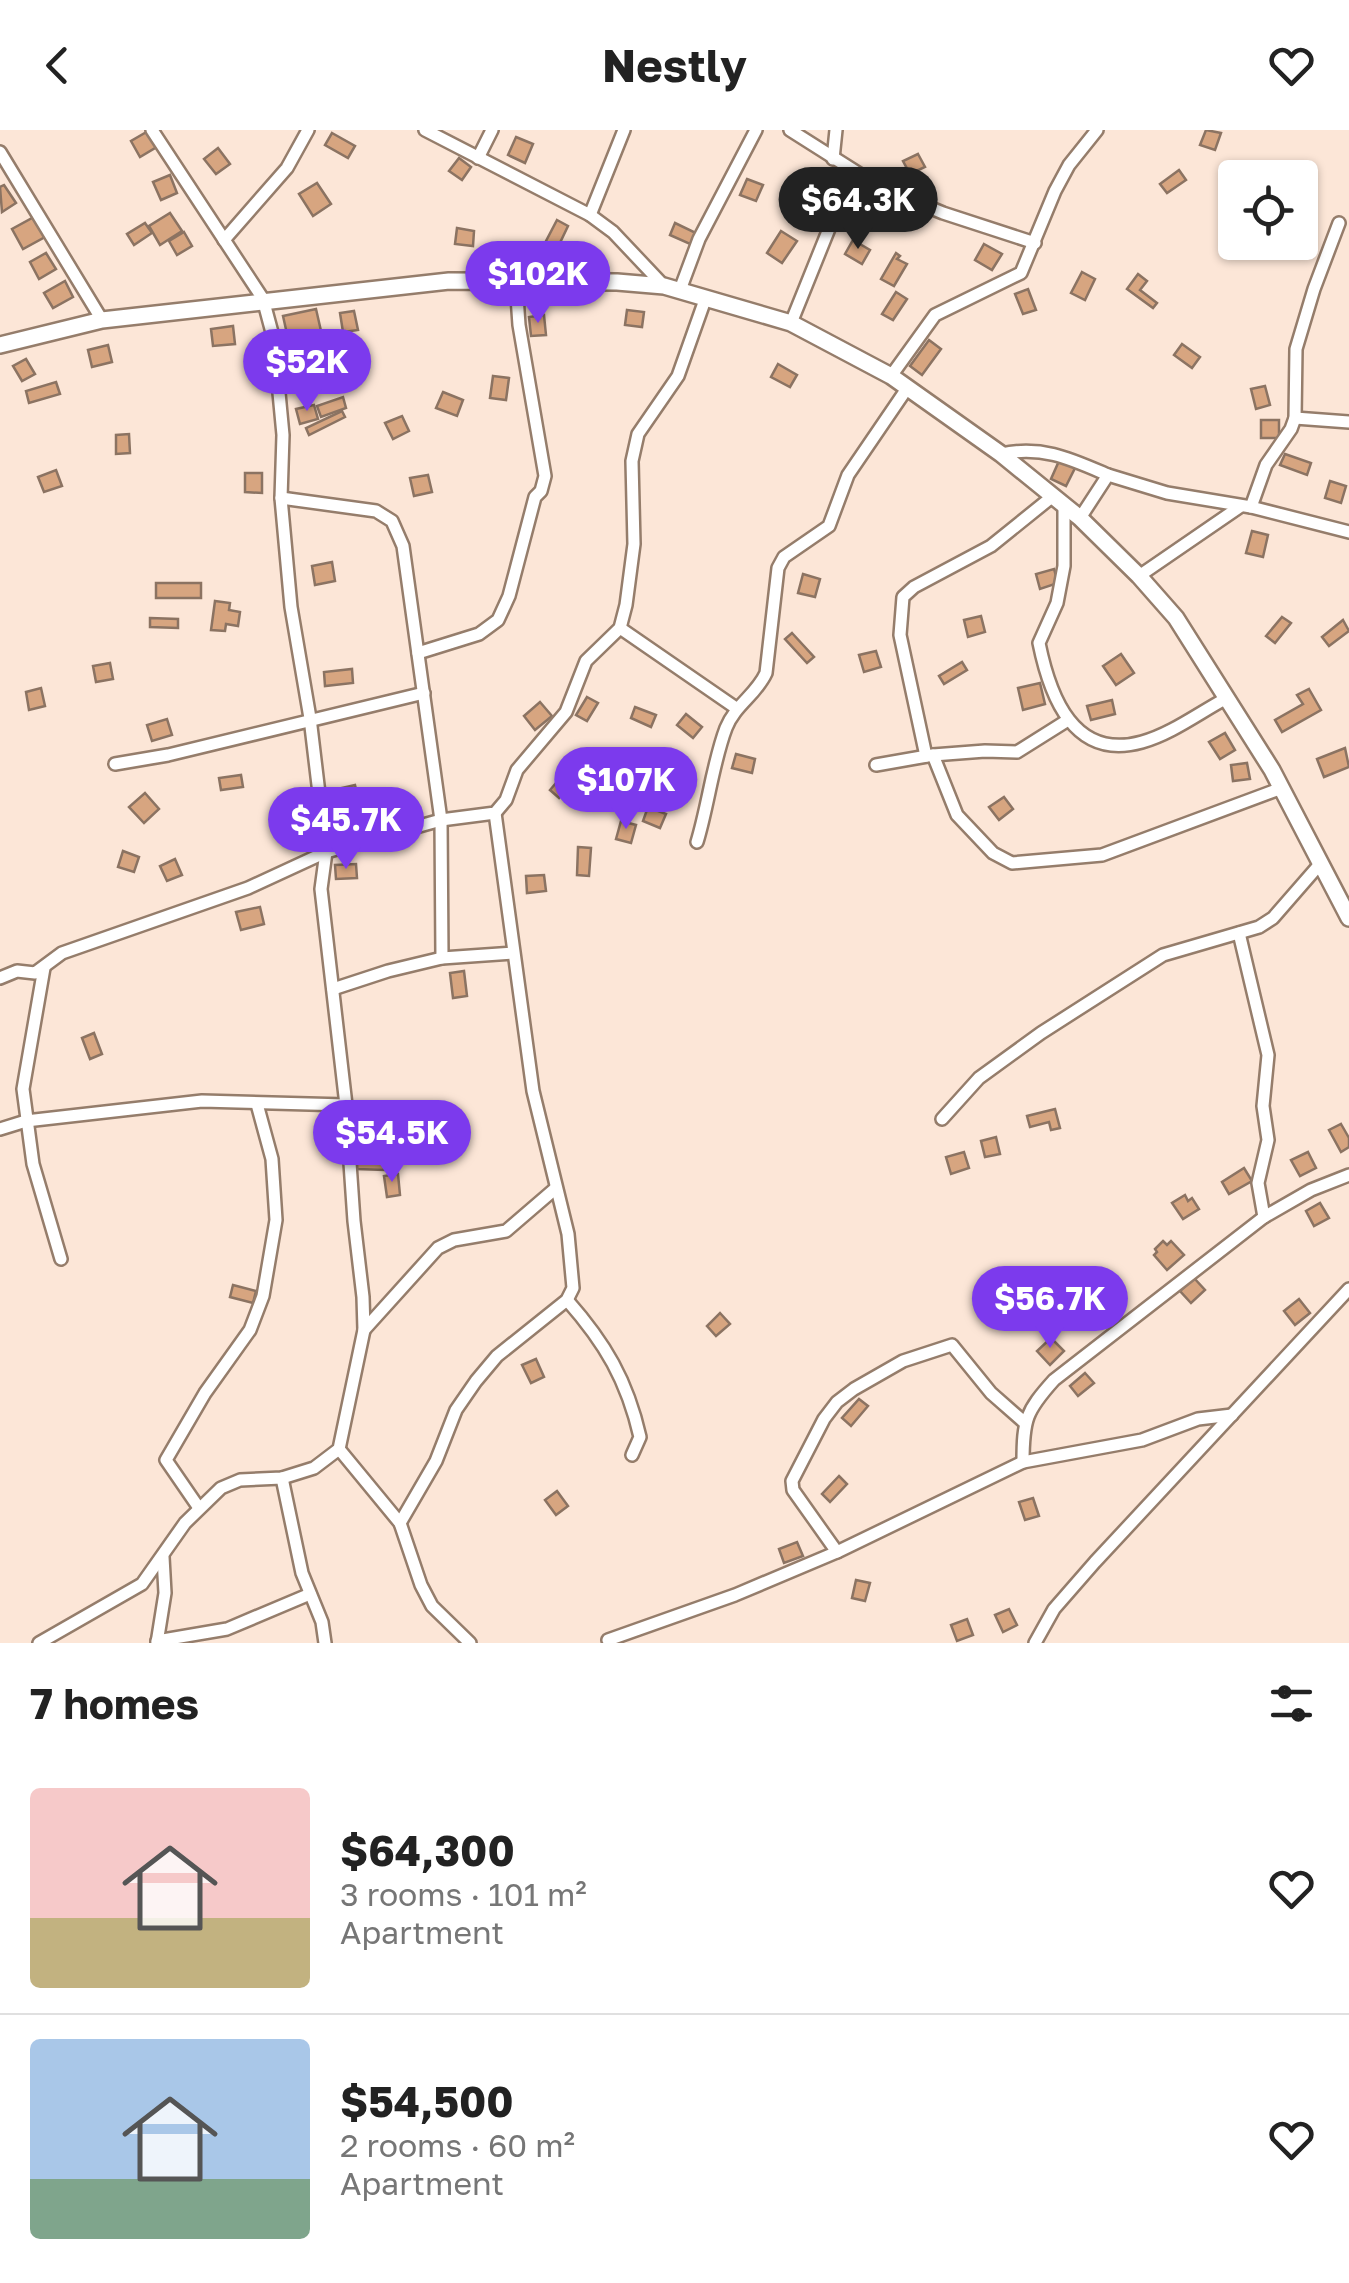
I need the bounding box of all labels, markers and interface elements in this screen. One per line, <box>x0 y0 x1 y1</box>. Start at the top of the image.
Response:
icon: back <box>30 38 85 93</box>
text: Nestly <box>602 38 747 92</box>
icon: heart <box>1264 38 1319 93</box>
map controls <box>1218 160 1318 260</box>
button: locate <box>1218 160 1318 260</box>
pin: $64.3K <box>777 167 939 252</box>
text: $64.3K <box>801 180 915 218</box>
pin: $102K <box>468 241 608 326</box>
text: $102K <box>487 254 589 292</box>
pin: $52K <box>248 329 366 414</box>
text: $52K <box>265 342 349 380</box>
pin: $107K <box>556 747 696 832</box>
text: $107K <box>576 760 676 798</box>
pin: $45.7K <box>265 787 427 872</box>
text: $45.7K <box>290 800 402 838</box>
pin: $54.5K <box>311 1100 473 1185</box>
text: $54.5K <box>335 1113 449 1151</box>
pin: $56.7K <box>969 1266 1131 1351</box>
text: $56.7K <box>994 1279 1106 1317</box>
icon: filters <box>1264 1676 1319 1731</box>
text: 7 homes <box>30 1678 199 1728</box>
text: $64,300 <box>340 1825 515 1875</box>
icon: home <box>110 1828 230 1948</box>
icon: heart <box>1264 1861 1319 1916</box>
text: 3 rooms · 101 m² <box>340 1875 587 1913</box>
text: Apartment <box>340 1913 504 1951</box>
text: $54,500 <box>340 2076 514 2126</box>
icon: home <box>110 2079 230 2199</box>
icon: heart <box>1264 2112 1319 2167</box>
text: 2 rooms · 60 m² <box>340 2126 575 2164</box>
text: Apartment <box>340 2164 504 2202</box>

